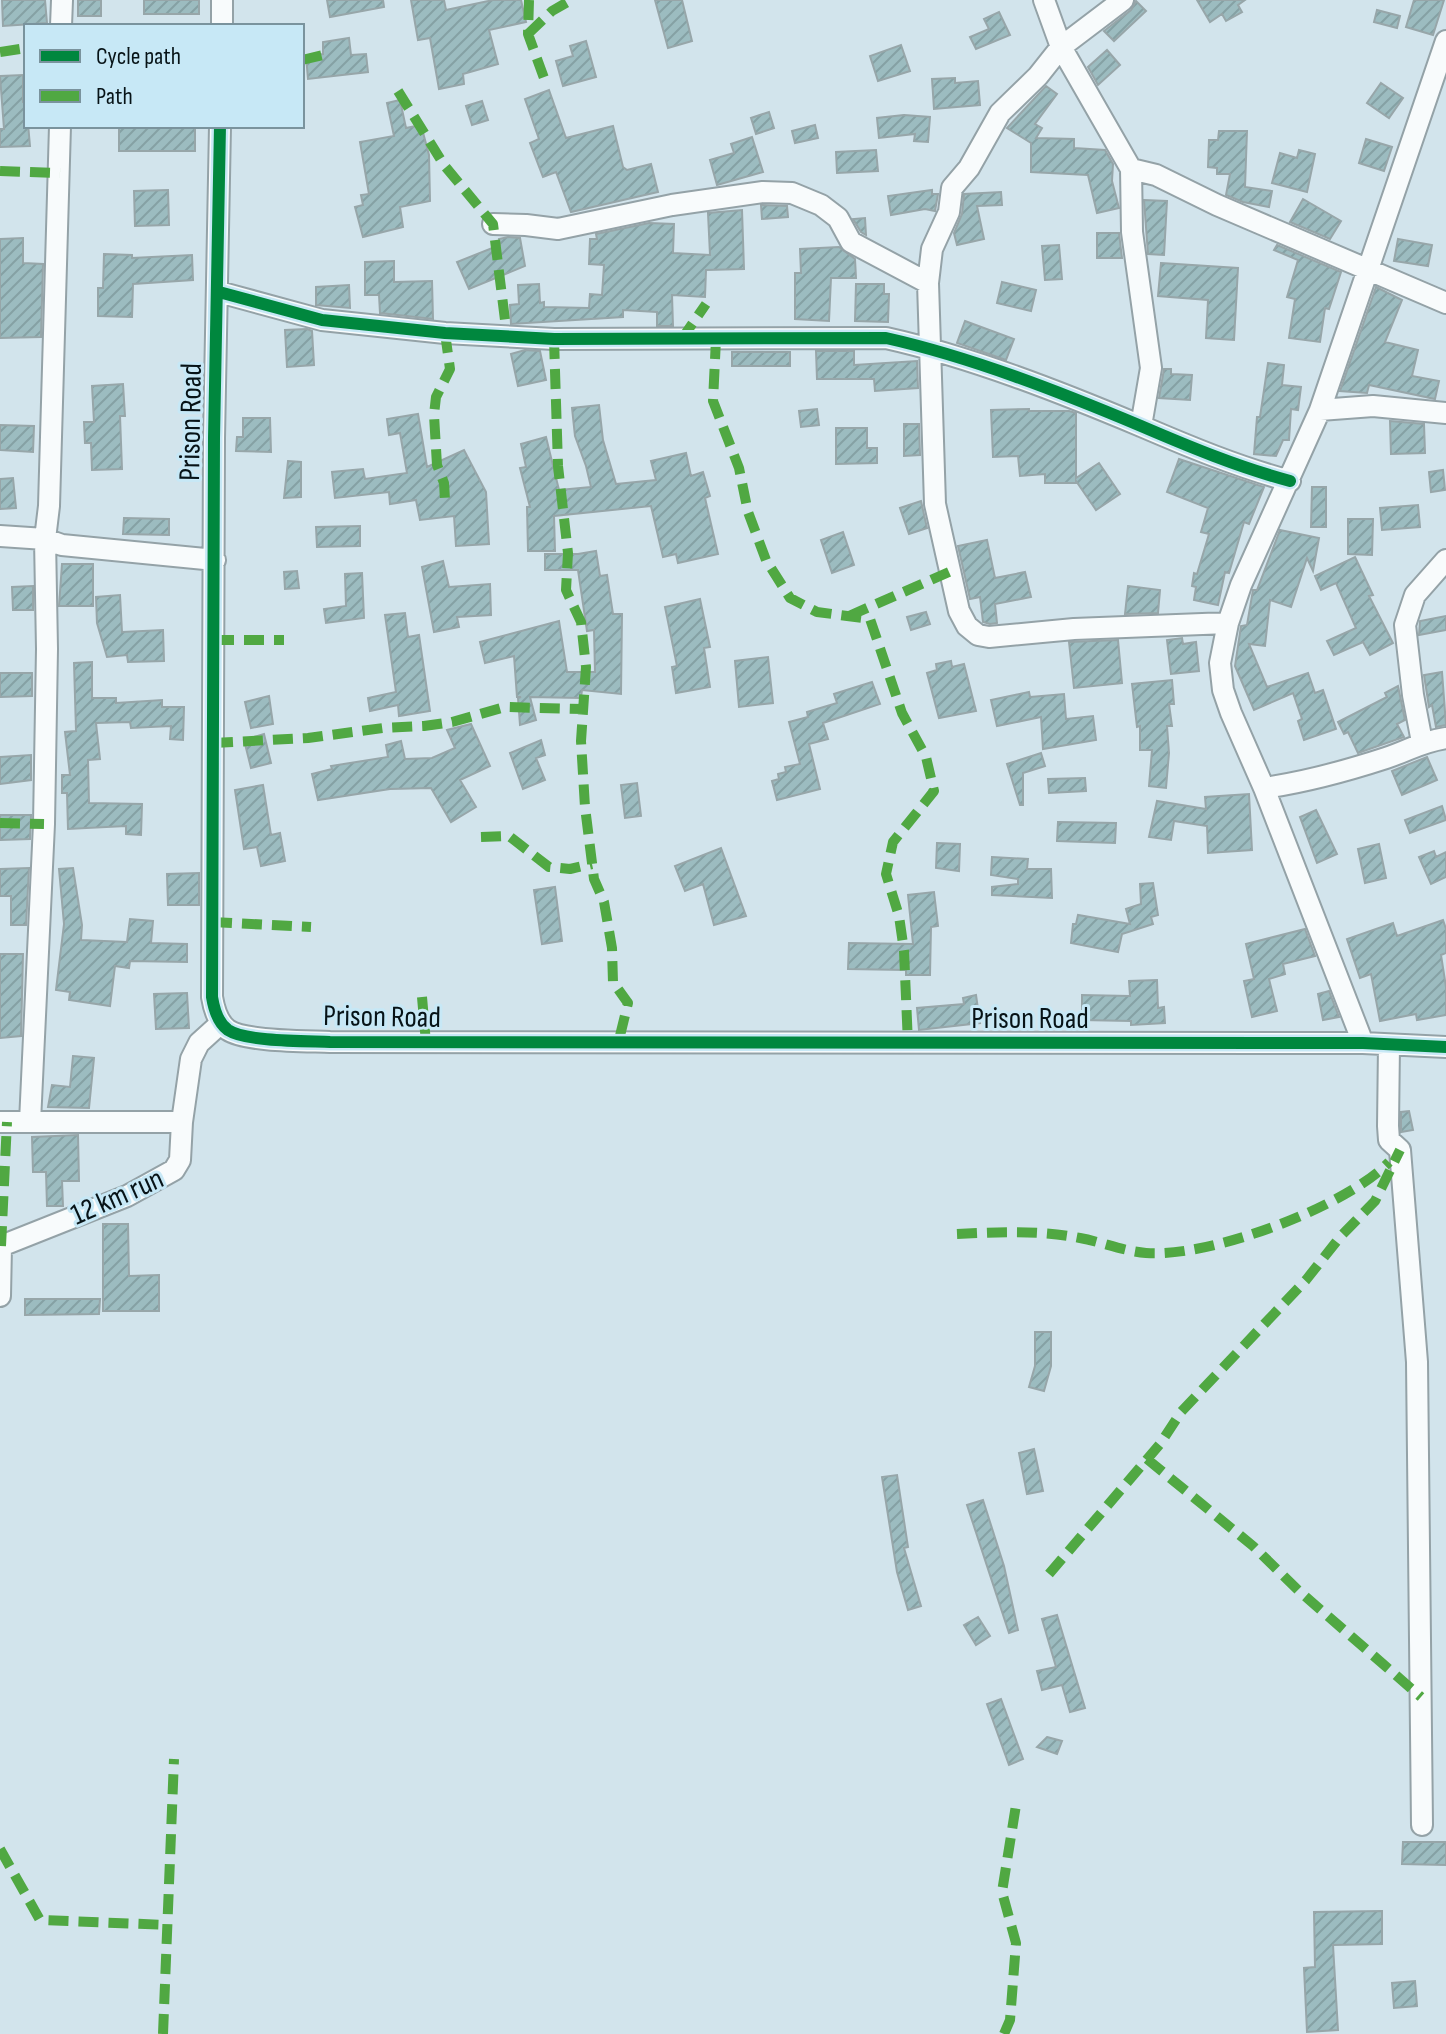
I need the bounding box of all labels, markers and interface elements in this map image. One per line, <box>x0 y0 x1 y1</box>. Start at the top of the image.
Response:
legend <box>24 24 304 128</box>
text: Cycle path <box>96 42 181 71</box>
text: Path <box>96 82 133 111</box>
street label: Prison Road <box>172 363 210 481</box>
street label: Prison Road <box>323 998 441 1036</box>
street label: Prison Road <box>971 1001 1089 1037</box>
street label: 12 km run <box>66 1161 169 1233</box>

